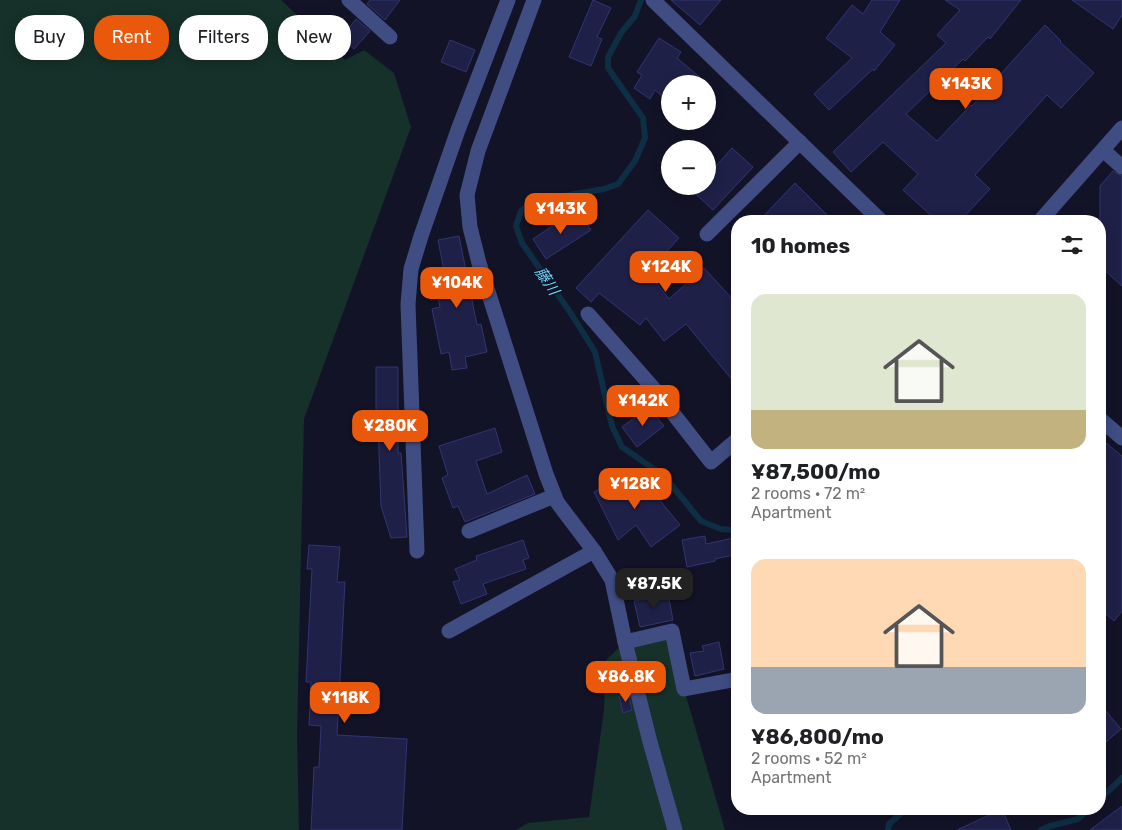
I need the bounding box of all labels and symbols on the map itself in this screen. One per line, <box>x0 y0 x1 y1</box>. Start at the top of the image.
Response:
pin: ¥143K <box>931 68 1001 110</box>
pin: ¥143K <box>526 192 596 235</box>
pin: ¥124K <box>631 250 701 293</box>
water label: 藤川 <box>531 264 564 300</box>
pin: ¥104K <box>422 266 492 309</box>
pin: ¥142K <box>608 384 678 427</box>
pin: ¥280K <box>355 410 425 452</box>
pin: ¥128K <box>600 468 670 510</box>
pin: ¥87.5K <box>613 568 695 610</box>
pin: ¥86.8K <box>585 660 667 703</box>
pin: ¥118K <box>310 682 380 724</box>

